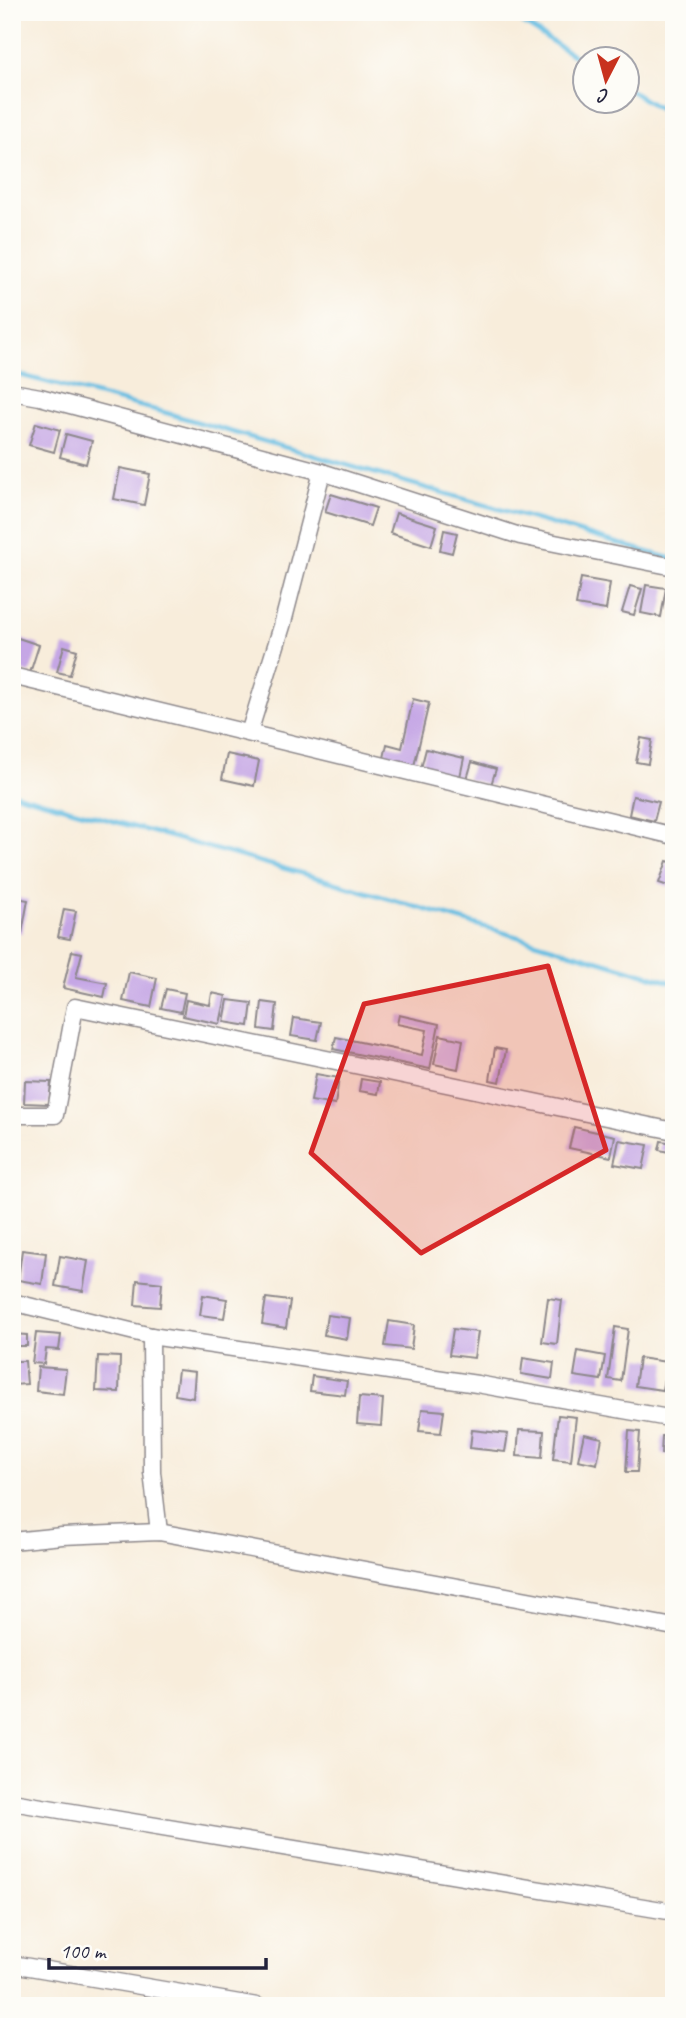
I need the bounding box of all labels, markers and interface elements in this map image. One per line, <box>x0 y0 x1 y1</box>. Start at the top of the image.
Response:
north arrow <box>570 46 640 116</box>
text: С <box>596 83 610 108</box>
scale bar <box>49 1927 266 1971</box>
text: 100 m <box>60 1938 107 1964</box>

